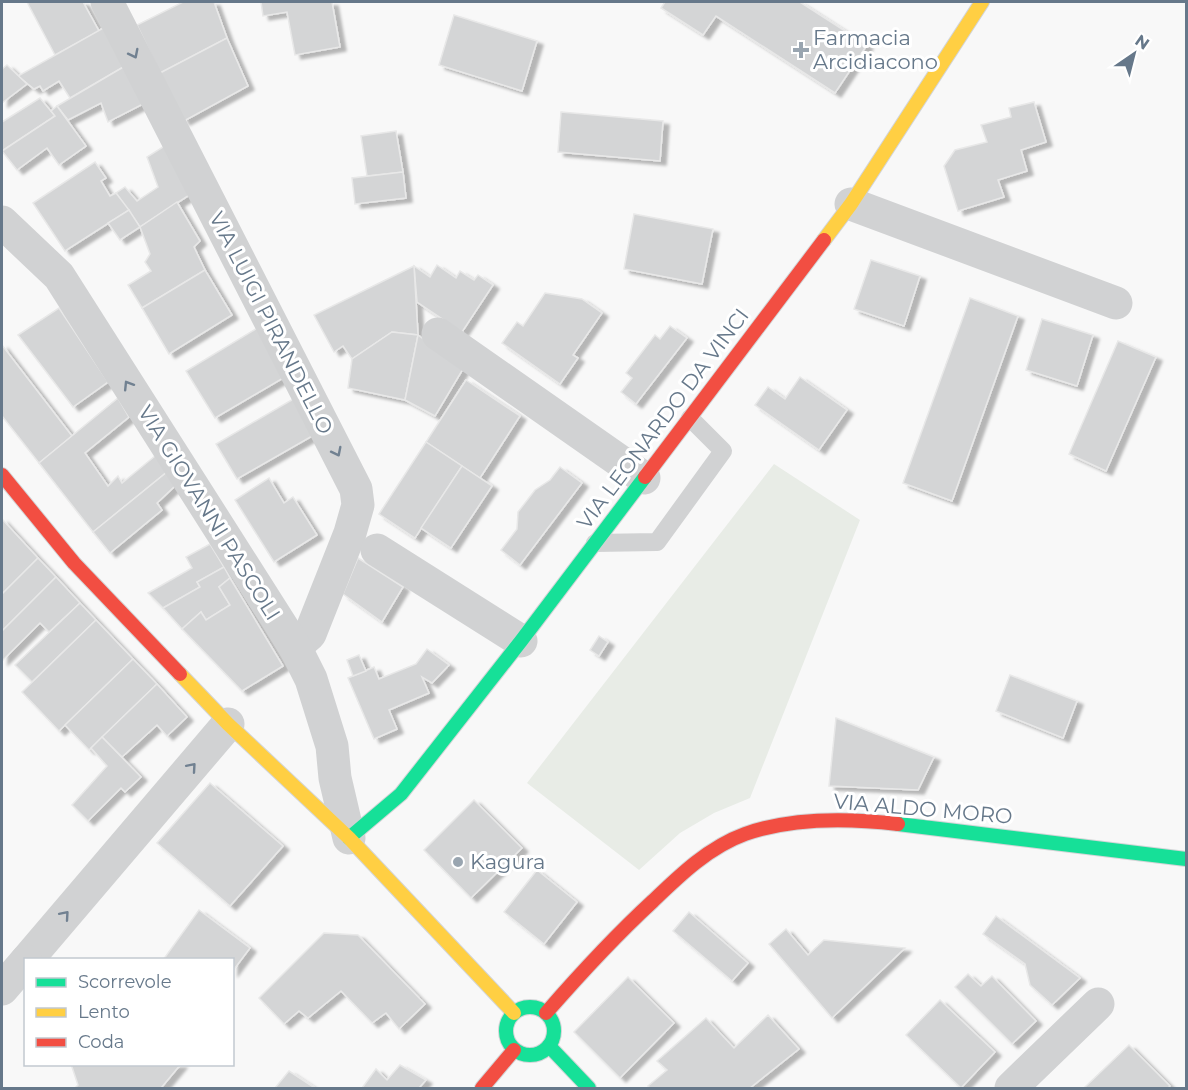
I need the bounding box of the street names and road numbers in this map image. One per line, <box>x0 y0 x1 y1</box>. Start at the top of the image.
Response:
street label: VIA LUIGI PIRANDELLO <box>204 207 339 438</box>
street label: VIA LEONARDO DA VINCI <box>571 303 754 534</box>
street label: VIA GIOVANNI PASCOLI <box>133 401 286 625</box>
street label: VIA ALDO MORO <box>832 788 1014 829</box>

